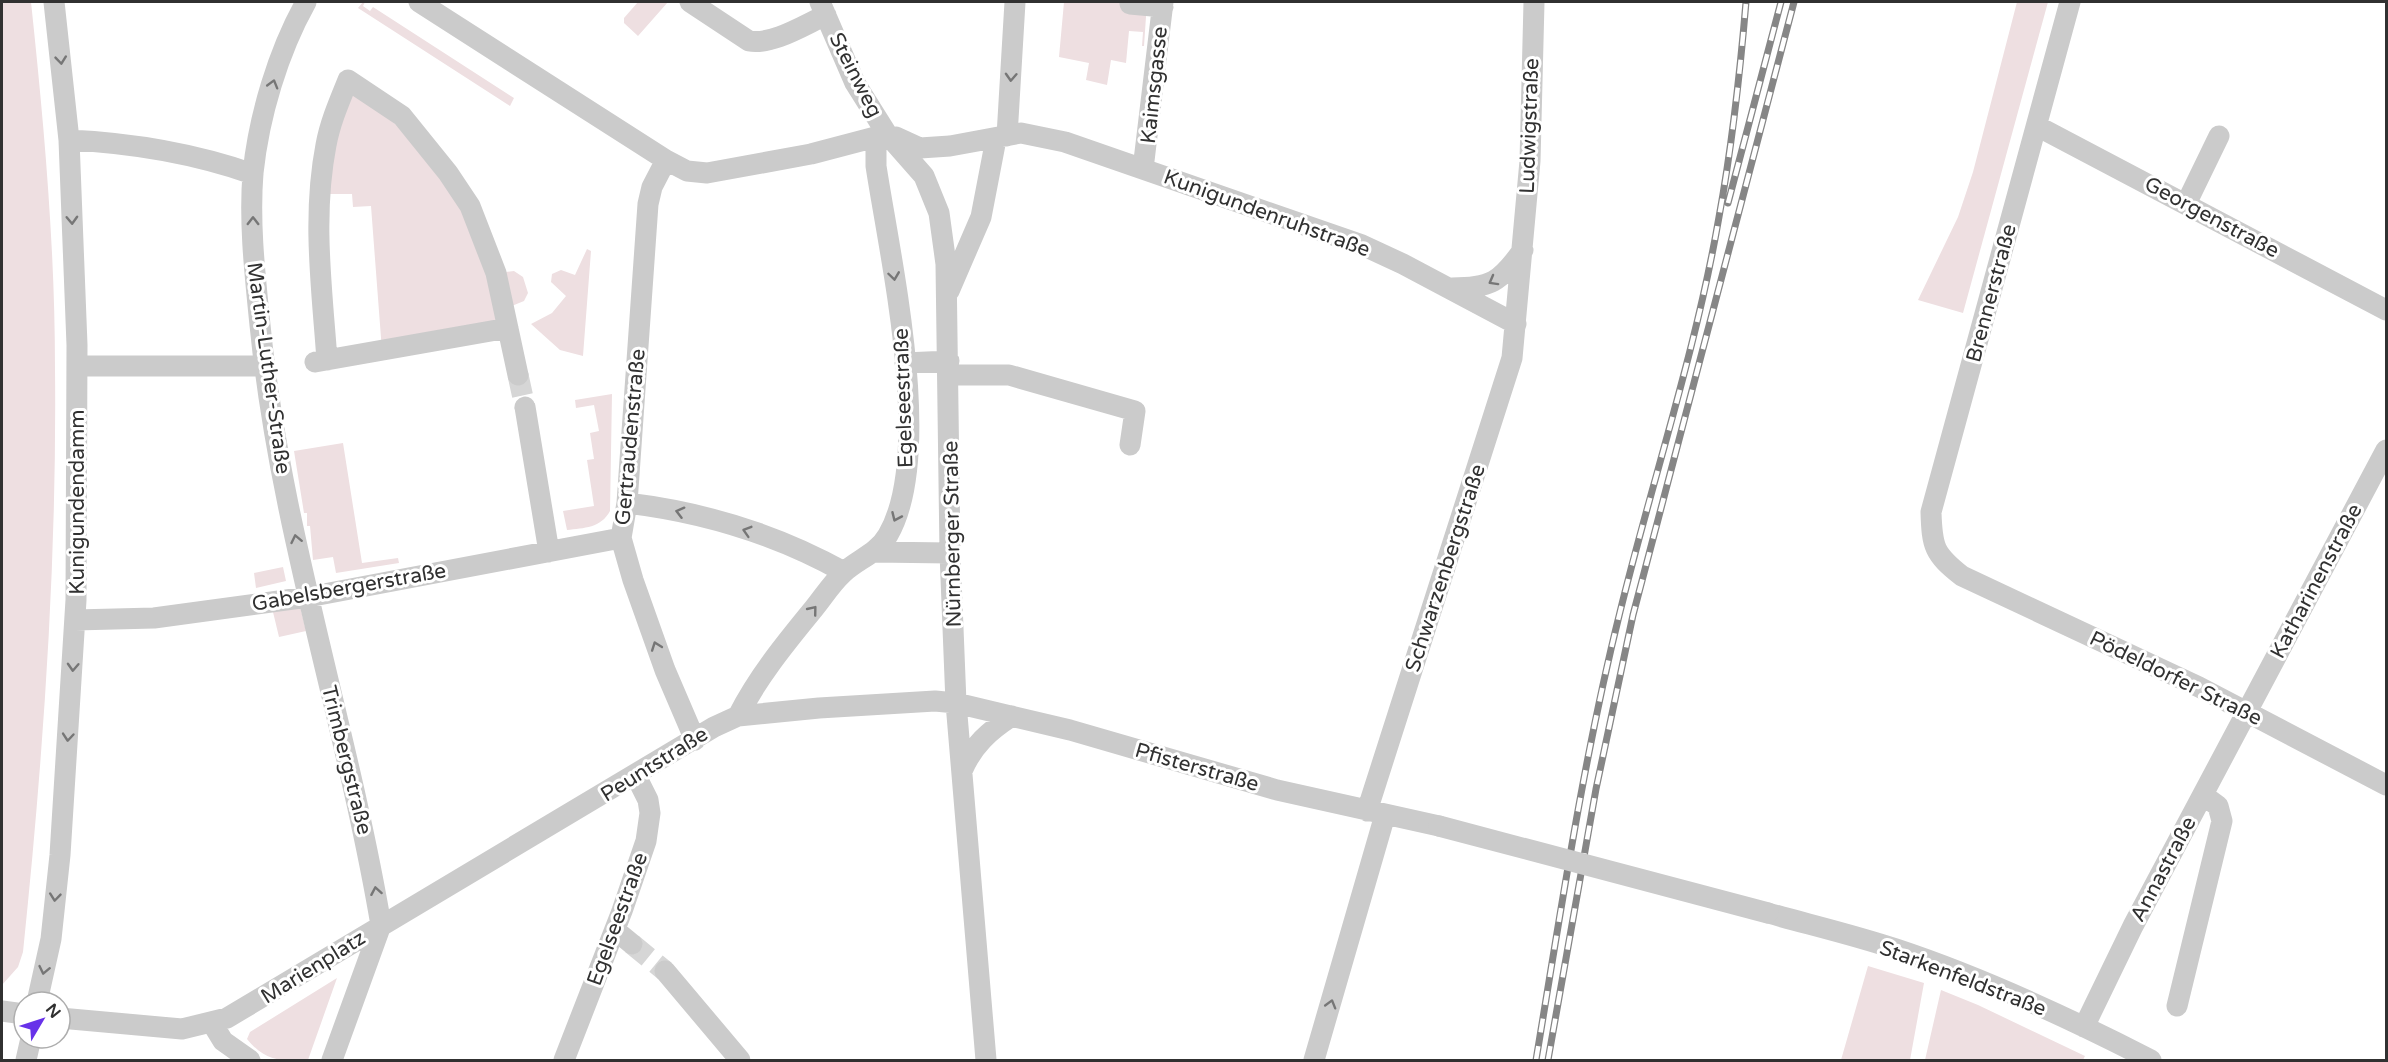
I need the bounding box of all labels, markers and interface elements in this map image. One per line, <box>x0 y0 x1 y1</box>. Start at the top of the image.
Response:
street label: Kaimsgasse <box>1136 25 1173 145</box>
street label: Steinweg <box>824 29 888 122</box>
one-way arrow <box>54 55 66 64</box>
street label: Ludwigstraße <box>1515 58 1544 194</box>
one-way arrow <box>1004 73 1017 82</box>
one-way arrow <box>266 79 278 90</box>
street label: Kunigundenruhstraße <box>1160 164 1374 262</box>
street label: Georgenstraße <box>2140 171 2283 263</box>
one-way arrow <box>66 215 79 224</box>
one-way arrow <box>247 217 259 226</box>
street label: Brennerstraße <box>1961 221 2022 365</box>
street label: Martin-Luther-Straße <box>241 261 296 476</box>
one-way arrow <box>888 272 900 281</box>
one-way arrow <box>1489 274 1499 285</box>
street label: Egelseestraße <box>889 328 918 468</box>
street label: Gertraudenstraße <box>610 348 651 526</box>
street label: Kunigundendamm <box>65 409 90 595</box>
street label: Nürnberger Straße <box>938 440 967 628</box>
street label: Schwarzenbergstraße <box>1400 461 1491 675</box>
street label: Katharinenstraße <box>2265 500 2368 663</box>
one-way arrow <box>675 506 685 519</box>
one-way arrow <box>891 511 903 522</box>
one-way arrow <box>742 526 753 538</box>
one-way arrow <box>290 535 303 545</box>
street label: Gabelsbergerstraße <box>250 558 448 617</box>
one-way arrow <box>806 606 817 617</box>
street label: Pödeldorfer Straße <box>2085 626 2266 731</box>
one-way arrow <box>651 641 663 652</box>
one-way arrow <box>66 662 79 671</box>
street label: Trimbergstraße <box>316 683 377 837</box>
street label: Peuntstraße <box>596 722 713 807</box>
one-way arrow <box>62 732 75 741</box>
street label: Pfisterstraße <box>1132 738 1262 797</box>
street label: Annastraße <box>2125 812 2202 926</box>
street label: Egelseestraße <box>582 849 653 989</box>
one-way arrow <box>370 887 382 896</box>
one-way arrow <box>49 892 62 902</box>
street label: Marienplatz <box>256 925 370 1009</box>
street label: Starkenfeldstraße <box>1876 935 2050 1022</box>
one-way arrow <box>38 965 51 975</box>
north arrow <box>12 990 72 1050</box>
one-way arrow <box>1323 999 1336 1009</box>
text: N <box>41 1000 65 1022</box>

